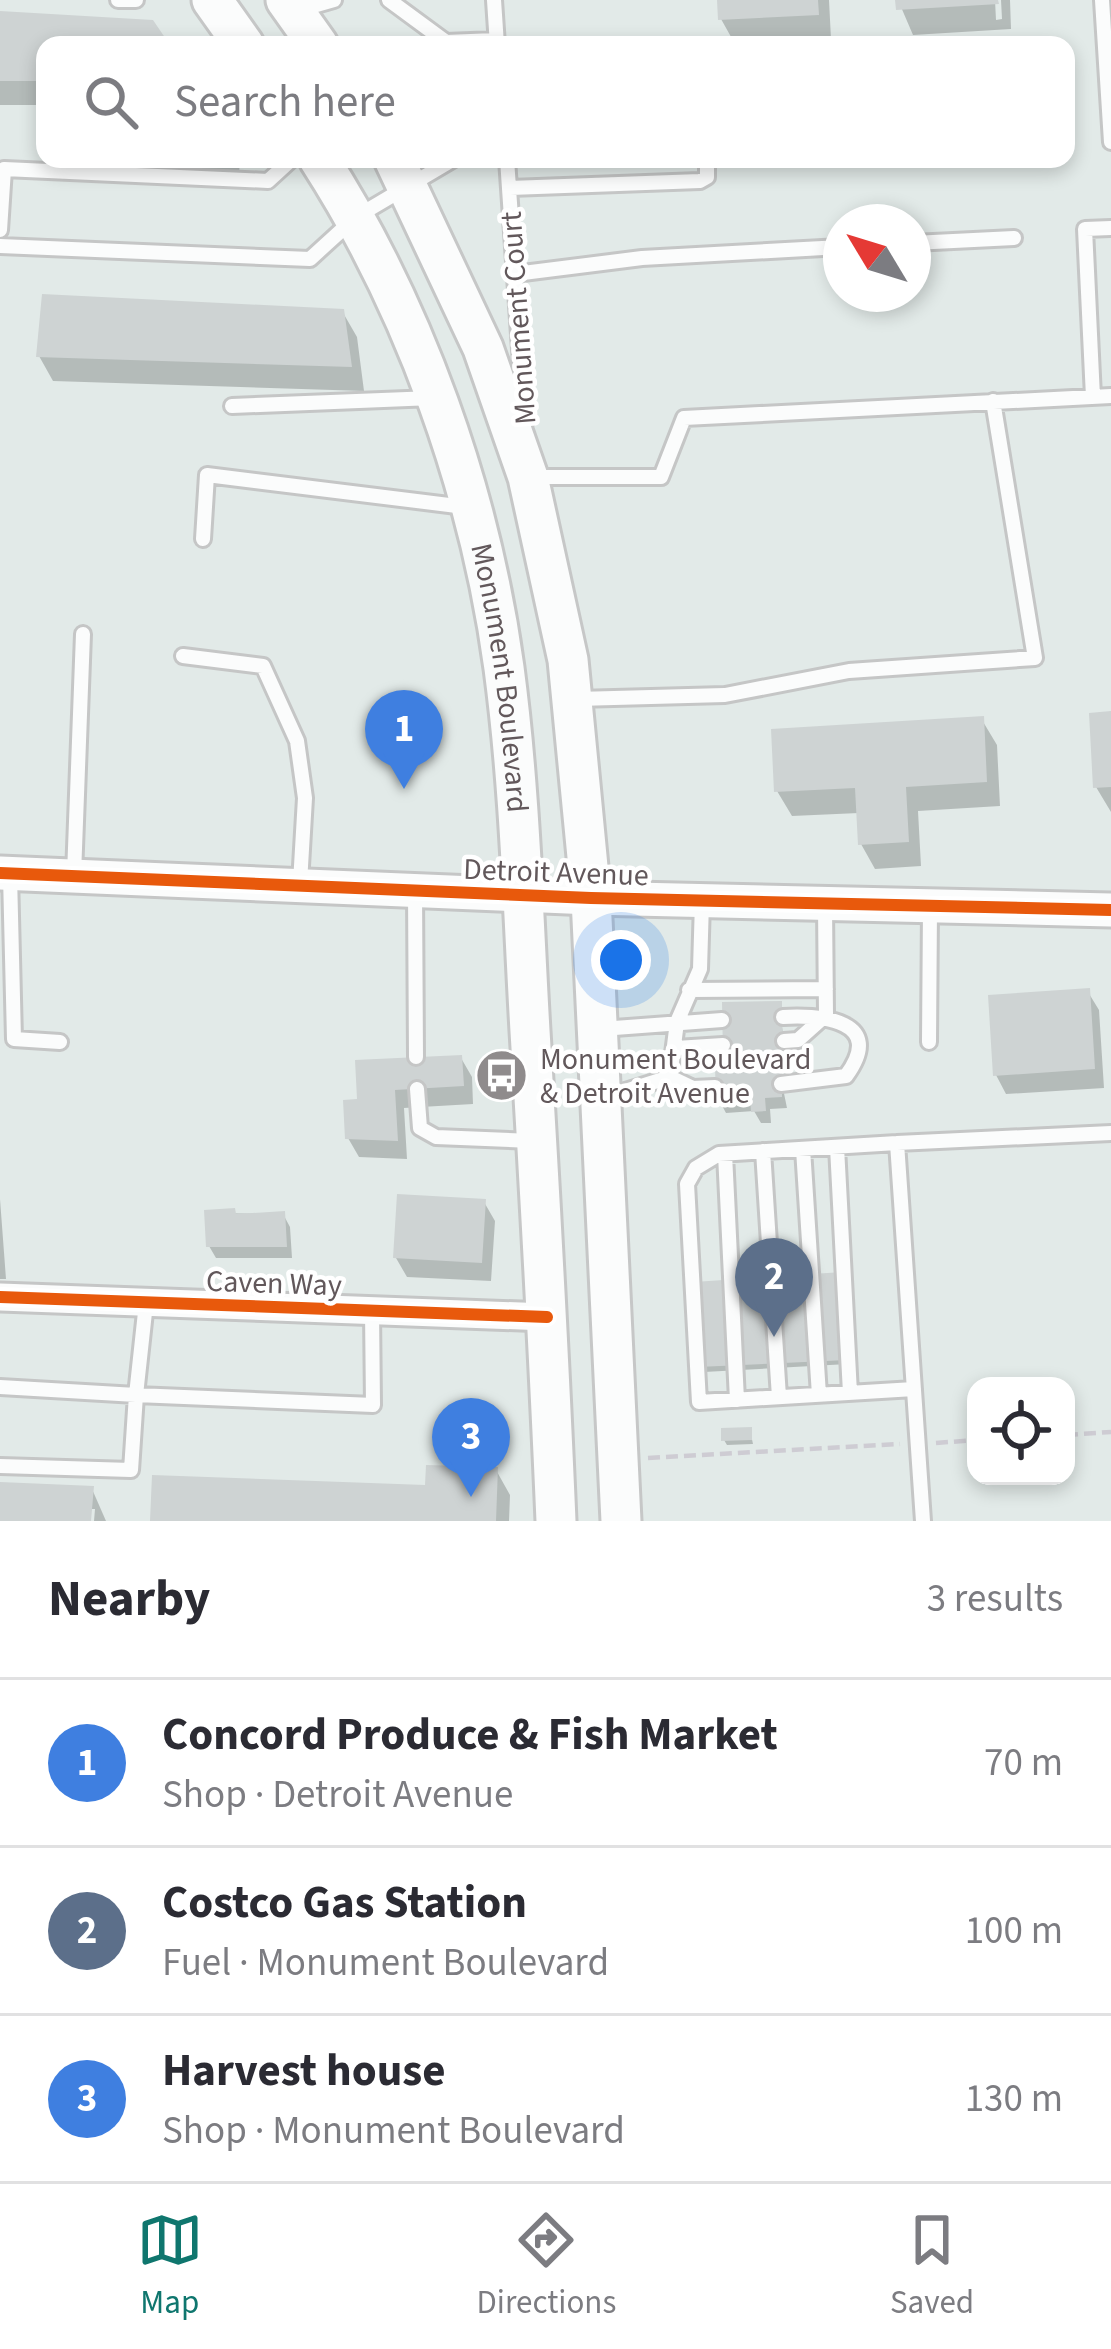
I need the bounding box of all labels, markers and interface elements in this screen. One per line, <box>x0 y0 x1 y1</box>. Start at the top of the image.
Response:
search box <box>36 36 1075 168</box>
icon: search <box>78 69 144 135</box>
text: Search here <box>174 70 396 134</box>
north arrow <box>823 204 931 312</box>
street label: Monument Court <box>490 210 547 426</box>
street label: Monument Boulevard <box>459 539 539 814</box>
pin: 1 <box>365 690 443 789</box>
street label: Detroit Avenue <box>463 848 649 897</box>
your location <box>591 930 651 990</box>
place label: Monument Boulevard & Detroit Avenue <box>540 1038 811 1115</box>
bus stop icon: Monument Boulevard & Detroit Avenue <box>473 1048 529 1104</box>
pin: 2 <box>735 1238 813 1337</box>
street label: Caven Way <box>205 1260 343 1307</box>
map controls <box>967 1377 1075 1485</box>
button: locate <box>967 1377 1075 1485</box>
pin: 3 <box>432 1398 510 1497</box>
text: Nearby <box>48 1563 210 1635</box>
text: 3 results <box>927 1571 1063 1627</box>
text: Concord Produce & Fish Market <box>162 1703 778 1767</box>
text: 1 <box>77 1735 97 1791</box>
text: 70 m <box>984 1735 1063 1791</box>
text: Shop · Detroit Avenue <box>162 1767 513 1823</box>
text: Costco Gas Station <box>162 1871 527 1935</box>
text: 2 <box>77 1903 97 1959</box>
text: 100 m <box>965 1903 1063 1959</box>
text: Fuel · Monument Boulevard <box>162 1935 609 1991</box>
text: Harvest house <box>162 2039 446 2103</box>
text: 3 <box>77 2071 97 2127</box>
text: 130 m <box>965 2071 1063 2127</box>
text: Shop · Monument Boulevard <box>162 2103 625 2159</box>
tab: Map <box>137 2207 203 2326</box>
tab: Directions <box>477 2207 616 2326</box>
tab: Saved <box>890 2207 974 2326</box>

